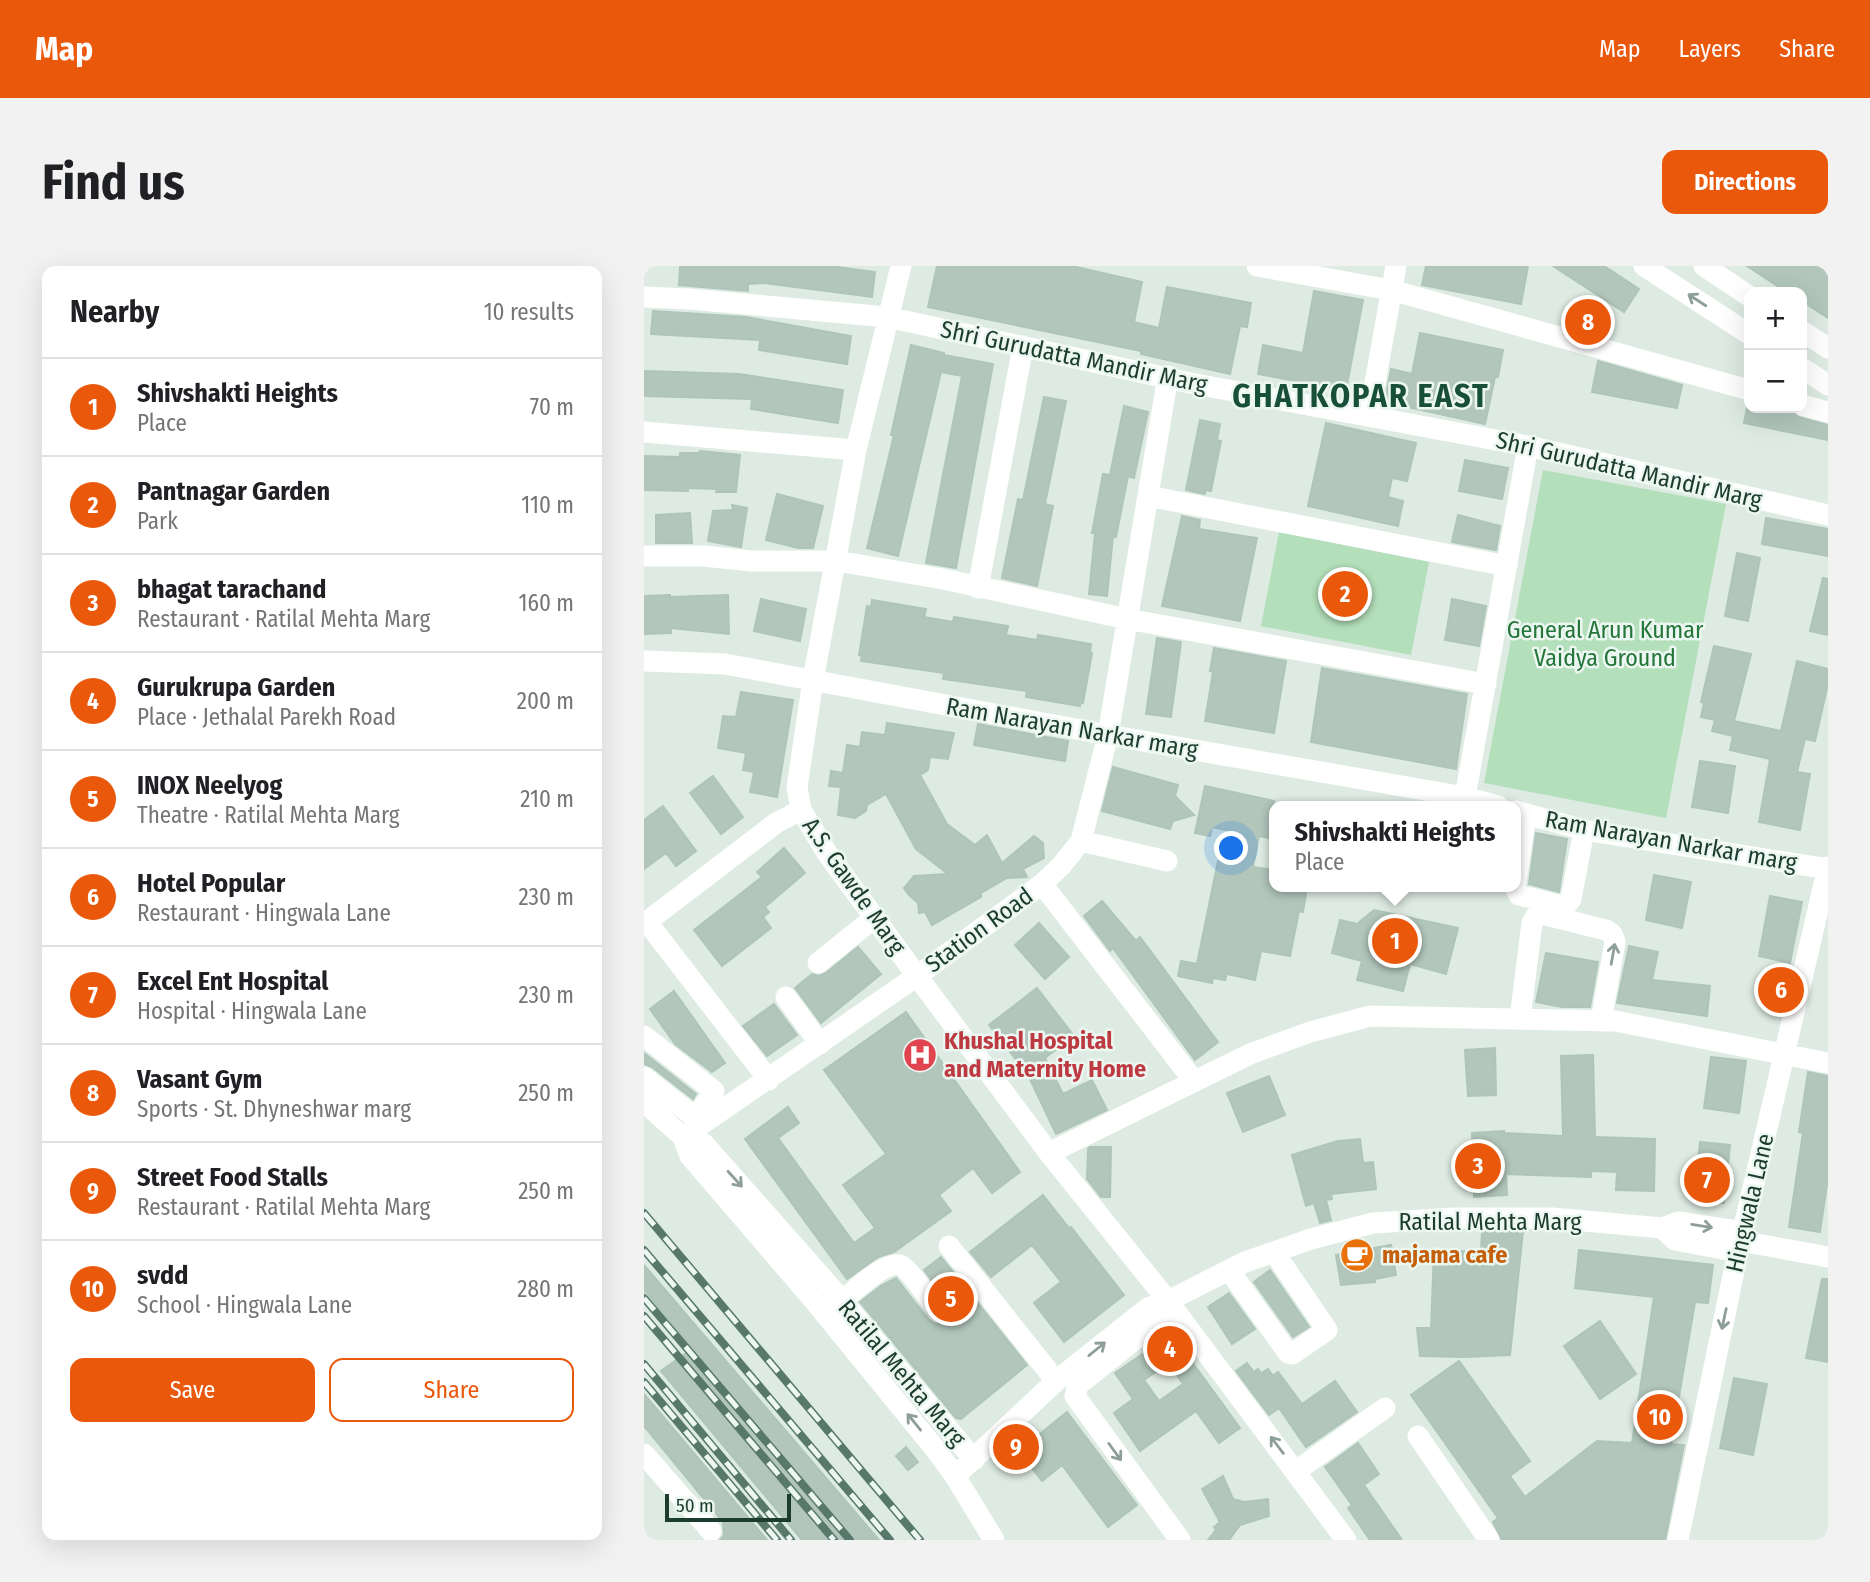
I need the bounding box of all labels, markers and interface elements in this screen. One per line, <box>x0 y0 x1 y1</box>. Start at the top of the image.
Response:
text: Map <box>35 29 93 69</box>
text: Map <box>1599 35 1641 63</box>
text: Layers <box>1679 35 1741 63</box>
text: Share <box>1779 35 1835 63</box>
button: Directions <box>1662 150 1828 214</box>
text: Find us <box>42 153 185 212</box>
map controls <box>1744 287 1807 413</box>
button: + <box>1744 287 1807 350</box>
one-way arrow <box>1687 293 1707 307</box>
text: Nearby <box>70 294 159 330</box>
pin: 8 <box>1565 296 1611 348</box>
text: 10 results <box>484 298 574 326</box>
street label: Shri Gurudatta Mandir Marg <box>938 315 1211 399</box>
button: − <box>1744 350 1807 413</box>
district label: GHATKOPAR EAST <box>1232 377 1490 415</box>
text: Shivshakti Heights <box>137 378 338 409</box>
text: 1 <box>88 393 98 421</box>
text: 70 m <box>530 393 574 421</box>
text: Place <box>137 409 187 437</box>
street label: Shri Gurudatta Mandir Marg <box>1493 426 1765 514</box>
text: Pantnagar Garden <box>137 476 330 507</box>
text: 2 <box>88 491 98 519</box>
text: 110 m <box>521 491 574 519</box>
text: Park <box>137 507 178 535</box>
pin: 2 <box>1322 568 1368 620</box>
text: bhagat tarachand <box>137 574 326 605</box>
text: 3 <box>88 589 98 617</box>
text: 160 m <box>519 589 574 617</box>
text: Restaurant · Ratilal Mehta Marg <box>137 605 430 633</box>
park label: General Arun Kumar Vaidya Ground <box>1507 616 1704 672</box>
text: Gurukrupa Garden <box>137 672 335 703</box>
text: 4 <box>87 687 99 715</box>
text: 200 m <box>517 687 574 715</box>
street label: Ram Narayan Narkar marg <box>944 692 1201 764</box>
text: Place · Jethalal Parekh Road <box>137 703 396 731</box>
text: INOX Neelyog <box>137 770 282 801</box>
text: 5 <box>87 785 99 813</box>
text: 210 m <box>520 785 574 813</box>
text: Theatre · Ratilal Mehta Marg <box>137 801 400 829</box>
popup <box>1269 801 1521 892</box>
street label: Ram Narayan Narkar marg <box>1543 805 1800 877</box>
street label: A.S. Gawde Marg <box>797 812 912 960</box>
text: Shivshakti Heights <box>1295 817 1495 848</box>
your location <box>1214 831 1248 865</box>
text: Place <box>1295 848 1344 876</box>
text: Hotel Popular <box>137 868 285 899</box>
street label: Station Road <box>920 882 1038 978</box>
text: 6 <box>87 883 99 911</box>
text: 230 m <box>518 883 574 911</box>
text: Restaurant · Hingwala Lane <box>137 899 391 927</box>
pin: 1 <box>1372 915 1418 967</box>
one-way arrow <box>1607 943 1620 966</box>
pin: 6 <box>1758 964 1804 1016</box>
text: Excel Ent Hospital <box>137 966 328 997</box>
text: 7 <box>88 981 98 1009</box>
text: 230 m <box>518 981 574 1009</box>
text: Hospital · Hingwala Lane <box>137 997 367 1025</box>
place label: Khushal Hospital and Maternity Home <box>944 1027 1146 1083</box>
hospital icon: Khushal Hospital and Maternity Home <box>901 1036 939 1074</box>
text: Vasant Gym <box>137 1064 262 1095</box>
text: 8 <box>87 1079 99 1107</box>
text: 250 m <box>518 1079 574 1107</box>
text: Sports · St. Dhyneshwar marg <box>137 1095 411 1123</box>
street label: Hingwala Lane <box>1720 1131 1780 1275</box>
pin: 3 <box>1455 1140 1501 1192</box>
pin: 7 <box>1684 1154 1730 1206</box>
text: Street Food Stalls <box>137 1162 328 1193</box>
one-way arrow <box>726 1170 743 1187</box>
text: 9 <box>87 1177 99 1205</box>
text: 250 m <box>518 1177 574 1205</box>
text: Restaurant · Ratilal Mehta Marg <box>137 1193 430 1221</box>
street label: Ratilal Mehta Marg <box>1399 1208 1582 1236</box>
one-way arrow <box>1690 1220 1713 1233</box>
cafe icon: majama cafe <box>1338 1236 1376 1274</box>
place label: majama cafe <box>1382 1241 1507 1269</box>
text: svdd <box>137 1260 188 1291</box>
pin: 5 <box>928 1273 974 1325</box>
text: 10 <box>82 1275 104 1303</box>
text: 280 m <box>517 1275 574 1303</box>
text: School · Hingwala Lane <box>137 1291 352 1319</box>
street label: Ratilal Mehta Marg <box>832 1294 972 1453</box>
one-way arrow <box>1717 1307 1731 1330</box>
pin: 4 <box>1147 1323 1193 1375</box>
one-way arrow <box>1087 1341 1106 1356</box>
button: Save <box>70 1358 315 1422</box>
button: Share <box>329 1358 574 1422</box>
pin: 10 <box>1637 1391 1683 1443</box>
one-way arrow <box>906 1414 921 1432</box>
pin: 9 <box>993 1421 1039 1473</box>
one-way arrow <box>1269 1437 1284 1455</box>
one-way arrow <box>1107 1442 1122 1461</box>
scale bar <box>665 1491 791 1523</box>
text: 50 m <box>676 1494 714 1517</box>

